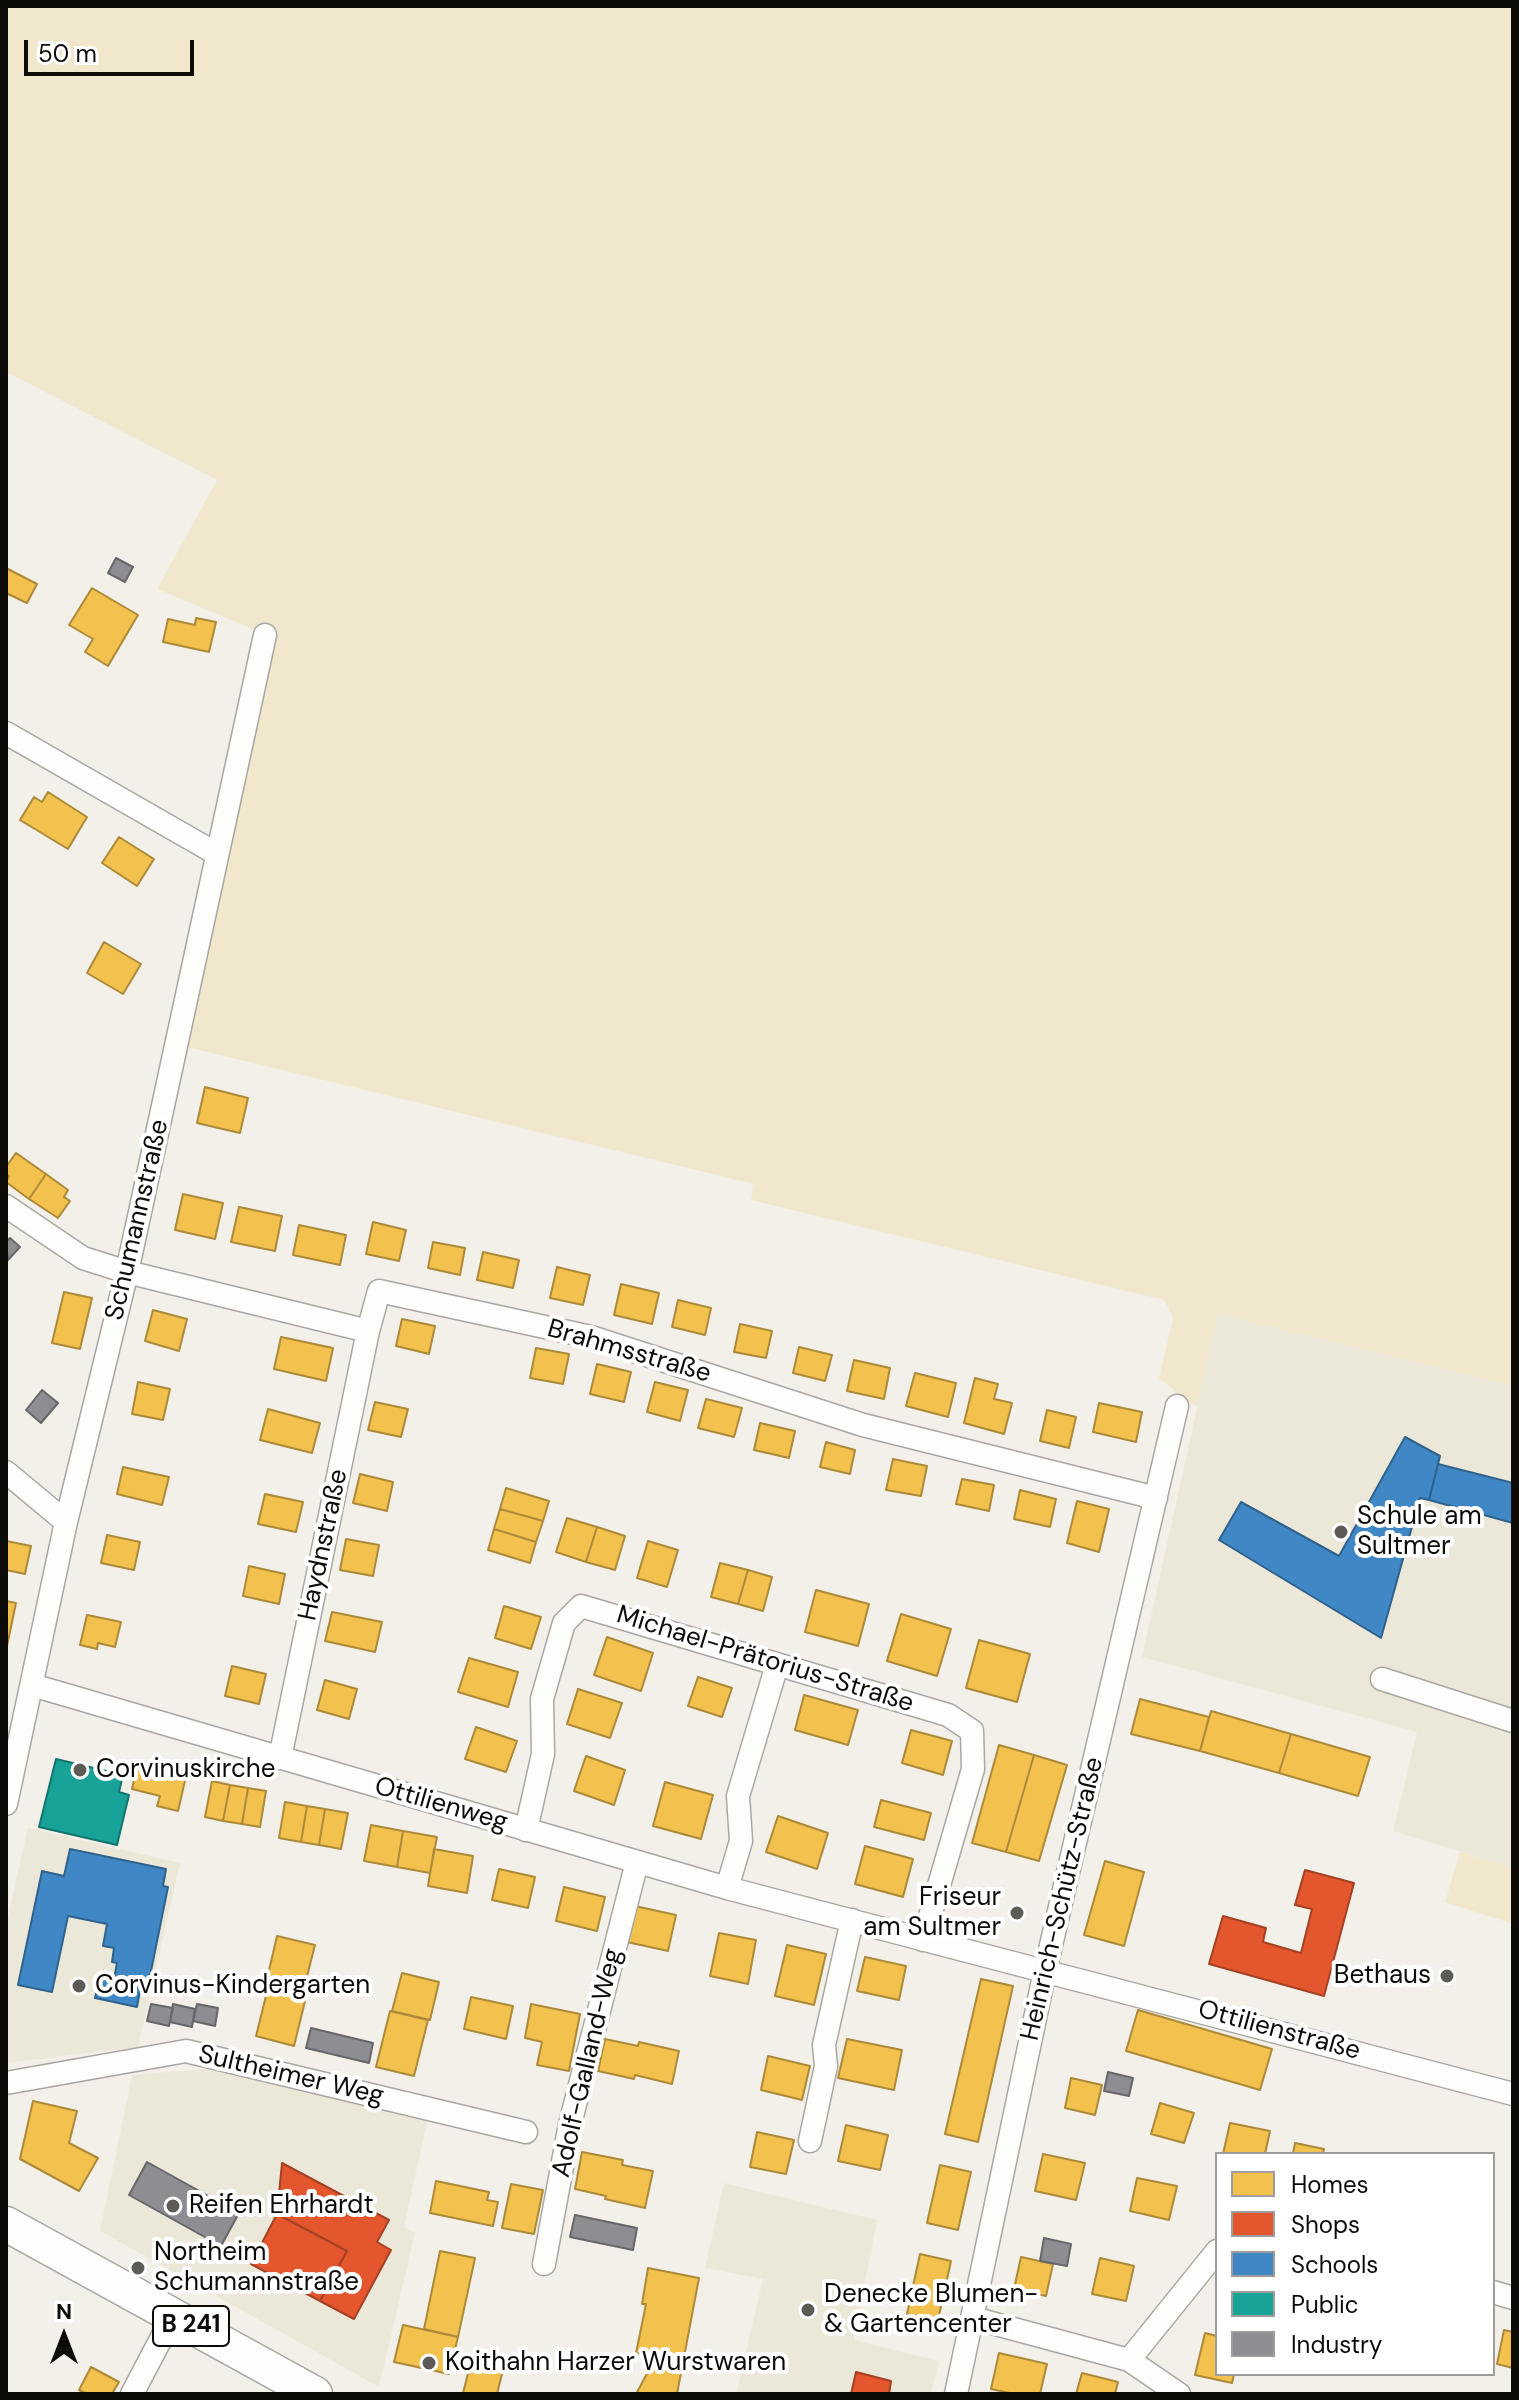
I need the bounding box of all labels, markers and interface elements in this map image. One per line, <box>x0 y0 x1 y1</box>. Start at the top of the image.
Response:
scale bar <box>28 24 198 74</box>
text: 50 m <box>38 38 97 69</box>
street label: Schumannstraße <box>100 1117 176 1323</box>
street label: Brahmsstraße <box>544 1314 714 1390</box>
street label: Haydnstraße <box>293 1466 355 1624</box>
place label: Schule am Sultmer <box>1357 1501 1482 1562</box>
marker: Schule am Sultmer <box>1332 1523 1350 1541</box>
street label: Michael-Prätorius-Straße <box>613 1600 917 1720</box>
place label: Corvinuskirche <box>96 1754 276 1786</box>
street label: Heinrich-Schütz-Straße <box>1015 1754 1111 2044</box>
marker: Corvinuskirche <box>71 1761 89 1779</box>
street label: Ottilienweg <box>371 1771 511 1839</box>
place label: Friseur am Sultmer <box>863 1882 1001 1944</box>
marker: Friseur am Sultmer <box>1008 1904 1026 1922</box>
street label: Adolf-Galland-Weg <box>546 1946 630 2180</box>
place label: Bethaus <box>1334 1960 1431 1992</box>
marker: Bethaus <box>1438 1967 1456 1985</box>
place label: Corvinus-Kindergarten <box>95 1970 370 2002</box>
marker: Corvinus-Kindergarten <box>70 1977 88 1995</box>
street label: Ottilienstraße <box>1195 1994 1363 2068</box>
street label: Sultheimer Weg <box>195 2039 387 2113</box>
legend <box>1215 2152 1495 2376</box>
text: Homes <box>1291 2169 1369 2200</box>
place label: Reifen Ehrhardt <box>189 2190 374 2222</box>
marker: Reifen Ehrhardt <box>164 2197 182 2215</box>
text: Shops <box>1291 2209 1360 2240</box>
place label: Northeim Schumannstraße <box>154 2237 359 2298</box>
text: Schools <box>1291 2249 1378 2280</box>
marker: Northeim Schumannstraße <box>129 2259 147 2277</box>
place label: Denecke Blumen- & Gartencenter <box>824 2279 1038 2340</box>
text: Public <box>1291 2289 1359 2320</box>
north arrow <box>24 2296 104 2376</box>
text: N <box>56 2297 72 2326</box>
marker: Denecke Blumen- & Gartencenter <box>799 2301 817 2319</box>
road number: B 241 <box>153 2306 229 2346</box>
text: Industry <box>1291 2329 1382 2360</box>
place label: Koithahn Harzer Wurstwaren <box>445 2347 786 2379</box>
marker: Koithahn Harzer Wurstwaren <box>420 2354 438 2372</box>

